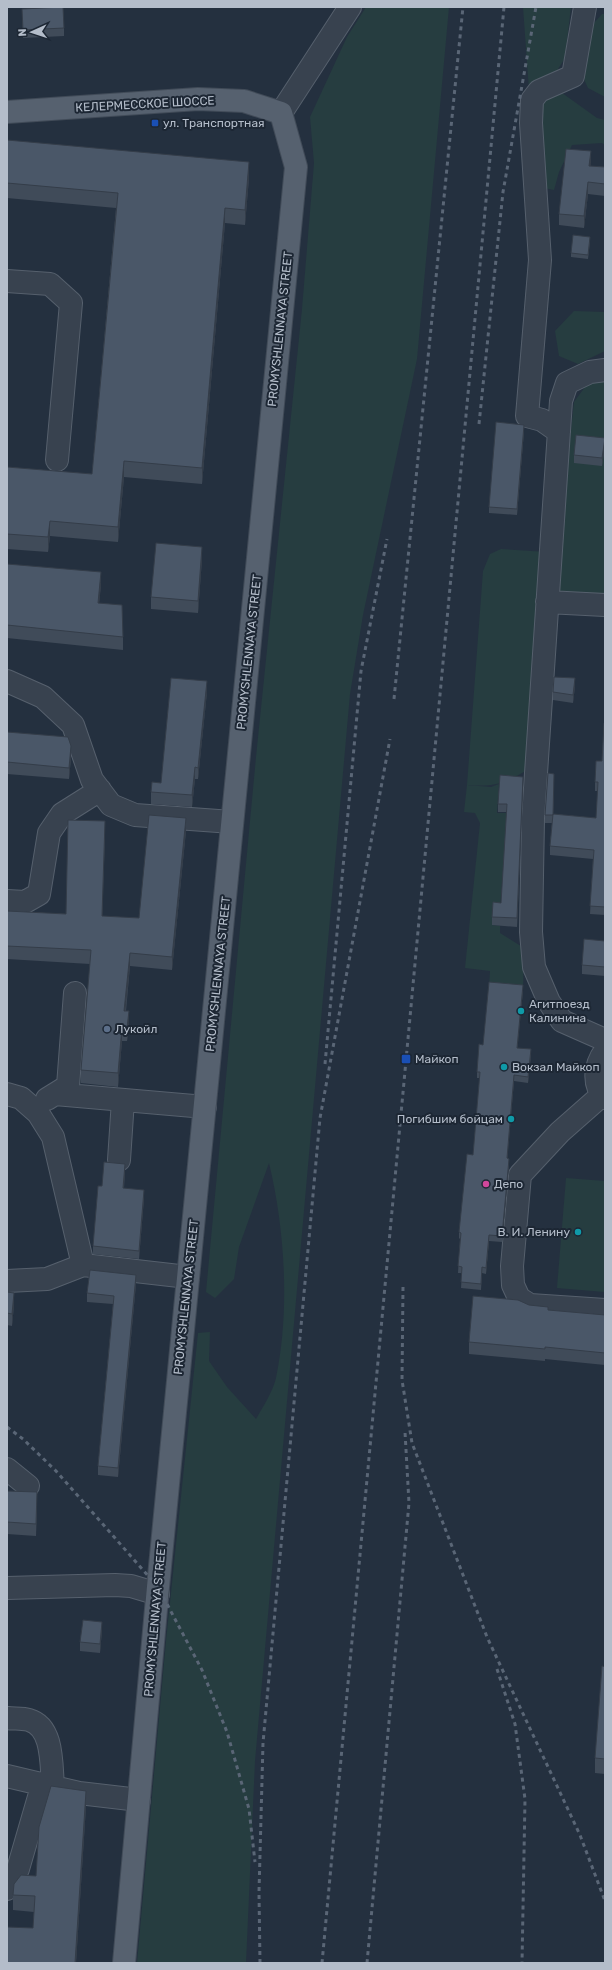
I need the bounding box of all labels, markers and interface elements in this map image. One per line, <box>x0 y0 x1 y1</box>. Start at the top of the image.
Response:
north arrow <box>12 12 52 52</box>
text: N <box>16 28 29 37</box>
street label: КЕЛЕРМЕССКОЕ ШОССЕ <box>75 93 215 115</box>
place label: ул. Транспортная <box>163 116 265 130</box>
marker: ул. Транспортная <box>150 118 160 128</box>
street label: PROMYSHLENNAYA STREET <box>265 251 295 407</box>
street label: PROMYSHLENNAYA STREET <box>234 574 264 730</box>
street label: PROMYSHLENNAYA STREET <box>203 896 233 1052</box>
place label: Агитпоезд Калинина <box>529 997 590 1025</box>
marker: Агитпоезд Калинина <box>516 1006 526 1016</box>
place label: Лукойл <box>115 1022 157 1036</box>
marker: Лукойл <box>102 1024 112 1034</box>
place label: Майкоп <box>415 1052 459 1066</box>
marker: Майкоп <box>400 1053 412 1065</box>
place label: Вокзал Майкоп <box>512 1060 600 1074</box>
marker: Вокзал Майкоп <box>499 1062 509 1072</box>
place label: Погибшим бойцам <box>397 1112 503 1126</box>
marker: Погибшим бойцам <box>506 1114 516 1124</box>
place label: Депо <box>494 1177 523 1191</box>
marker: Депо <box>481 1179 491 1189</box>
street label: PROMYSHLENNAYA STREET <box>171 1219 201 1375</box>
place label: В. И. Ленину <box>498 1225 570 1239</box>
marker: В. И. Ленину <box>573 1227 583 1237</box>
street label: PROMYSHLENNAYA STREET <box>141 1541 169 1697</box>

